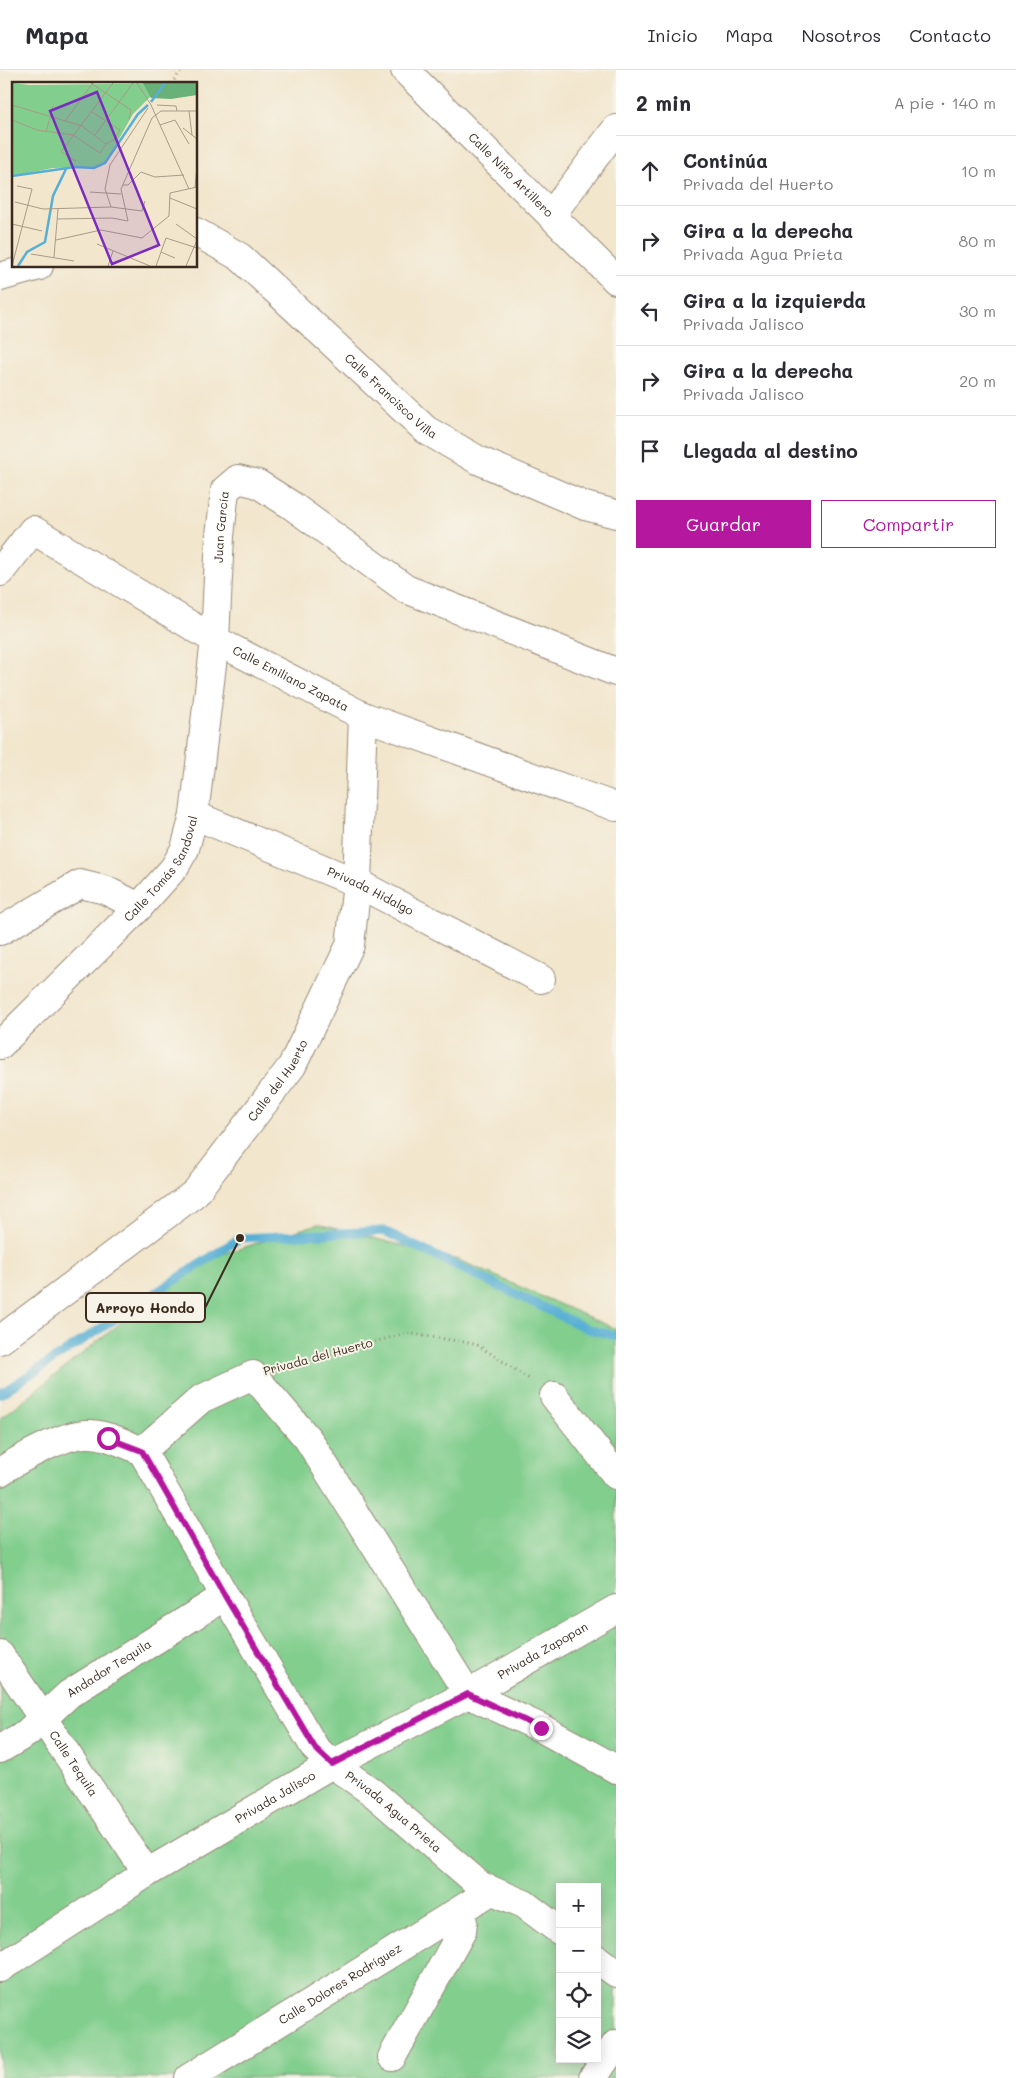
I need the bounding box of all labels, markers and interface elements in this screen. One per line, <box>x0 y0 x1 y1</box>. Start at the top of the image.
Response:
text: Mapa <box>25 19 89 50</box>
text: Inicio <box>647 23 698 47</box>
text: Mapa <box>726 23 773 47</box>
text: Nosotros <box>801 23 881 47</box>
text: Contacto <box>909 23 991 47</box>
inset map <box>12 82 198 268</box>
text: 2 min <box>636 89 691 116</box>
text: A pie · 140 m <box>894 92 996 113</box>
street label: Calle Niño Artillero <box>465 129 557 220</box>
text: Continúa <box>683 148 768 173</box>
icon: ahead <box>636 157 664 185</box>
text: 10 m <box>961 160 996 181</box>
text: Privada del Huerto <box>683 173 833 194</box>
text: Gira a la derecha <box>683 218 853 243</box>
icon: right <box>636 227 664 255</box>
text: 80 m <box>959 230 996 251</box>
text: Privada Agua Prieta <box>683 243 843 264</box>
text: Gira a la izquierda <box>683 288 866 313</box>
icon: left <box>636 297 664 325</box>
text: 30 m <box>959 300 996 321</box>
text: Privada Jalisco <box>683 313 804 334</box>
street label: Calle Francisco Villa <box>342 349 440 442</box>
text: Gira a la derecha <box>683 358 853 383</box>
icon: right <box>636 367 664 395</box>
text: 20 m <box>959 370 996 391</box>
text: Privada Jalisco <box>683 383 804 404</box>
icon: arrive <box>636 437 664 465</box>
text: Llegada al destino <box>683 438 858 463</box>
street label: Juan García <box>210 490 232 563</box>
button: Guardar <box>636 500 811 548</box>
button: Compartir <box>821 500 996 548</box>
street label: Calle Emiliano Zapata <box>230 641 352 714</box>
street label: Calle Tomás Sandoval <box>120 814 200 925</box>
street label: Privada Hidalgo <box>325 862 417 918</box>
street label: Calle del Huerto <box>243 1037 310 1124</box>
callout: Arroyo Hondo <box>86 1293 205 1322</box>
text: Arroyo Hondo <box>95 1298 195 1317</box>
street label: Privada del Huerto <box>261 1334 374 1378</box>
route start <box>97 1427 120 1450</box>
street label: Privada Zapopan <box>494 1618 590 1682</box>
street label: Andador Tequila <box>63 1635 154 1701</box>
route end <box>530 1717 553 1740</box>
street label: Calle Tequila <box>46 1727 102 1799</box>
street label: Privada Jalisco <box>232 1767 318 1826</box>
street label: Privada Agua Prieta <box>343 1767 445 1856</box>
map controls <box>556 1883 601 2063</box>
button: + <box>556 1883 601 1928</box>
button: − <box>556 1928 601 1973</box>
street label: Calle Dolores Rodríguez <box>275 1939 405 2028</box>
button: locate <box>556 1973 601 2018</box>
button: layers <box>556 2018 601 2063</box>

